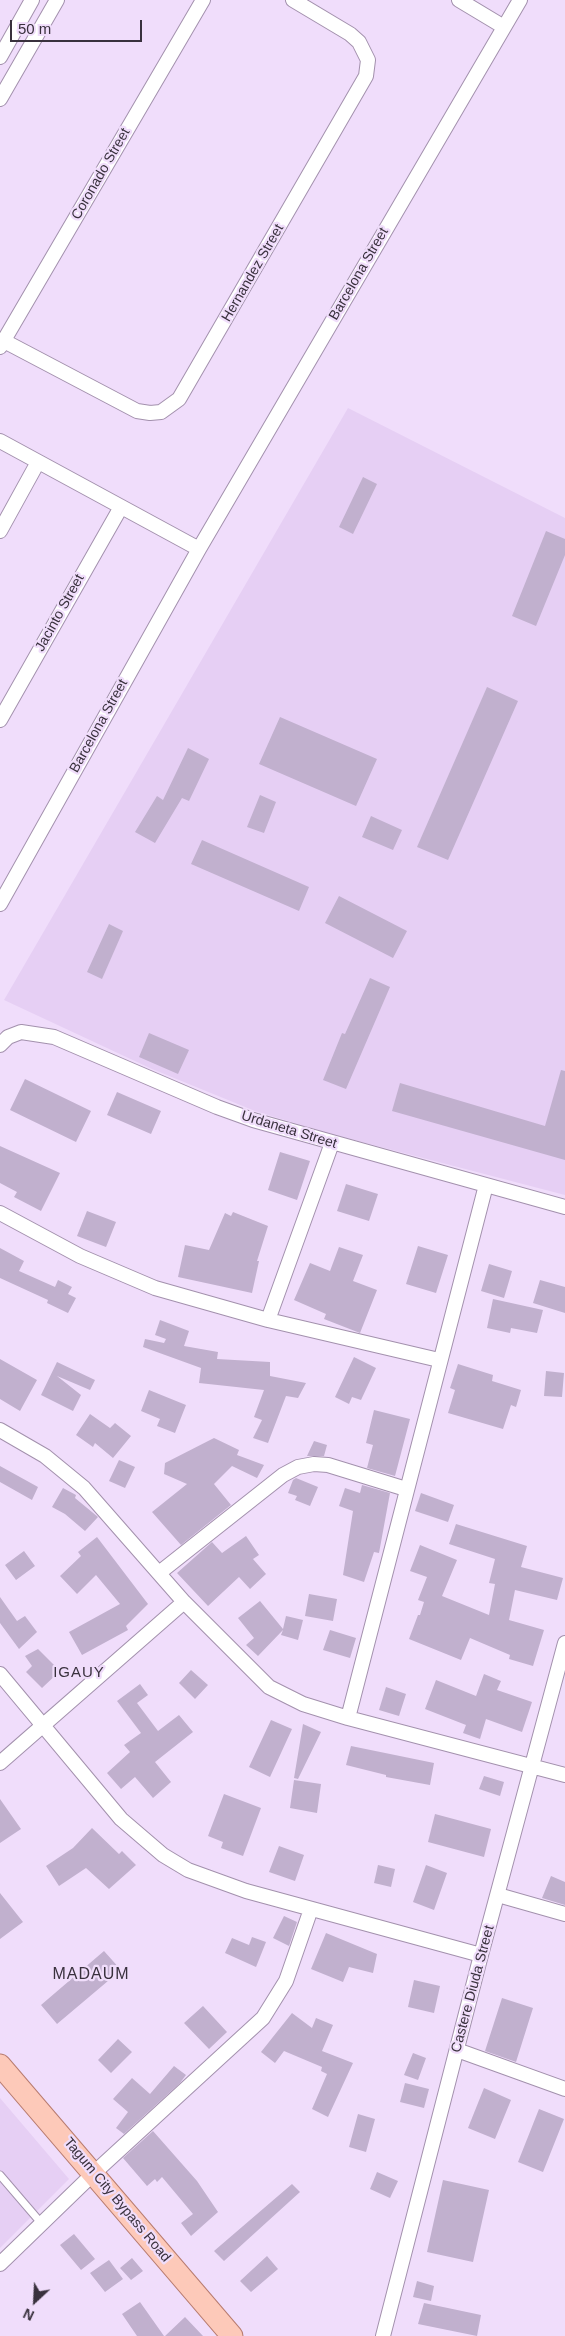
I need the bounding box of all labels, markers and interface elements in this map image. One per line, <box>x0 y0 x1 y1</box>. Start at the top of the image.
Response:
scale bar <box>12 10 145 42</box>
text: 50 m <box>18 20 51 37</box>
street label: Coronado Street <box>68 125 134 223</box>
street label: Hernandez Street <box>218 221 288 325</box>
street label: Barcelona Street <box>326 225 392 323</box>
street label: Jacinto Street <box>32 571 88 655</box>
street label: Barcelona Street <box>66 676 132 776</box>
street label: Urdaneta Street <box>239 1108 339 1152</box>
district label: IGAUY <box>53 1664 105 1682</box>
street label: Castere Diuda Street <box>448 1924 498 2054</box>
district label: MADAUM <box>52 1965 130 1985</box>
street label: Tagum City Bypass Road <box>60 2134 174 2266</box>
north arrow <box>10 2276 60 2326</box>
text: N <box>21 2305 37 2324</box>

